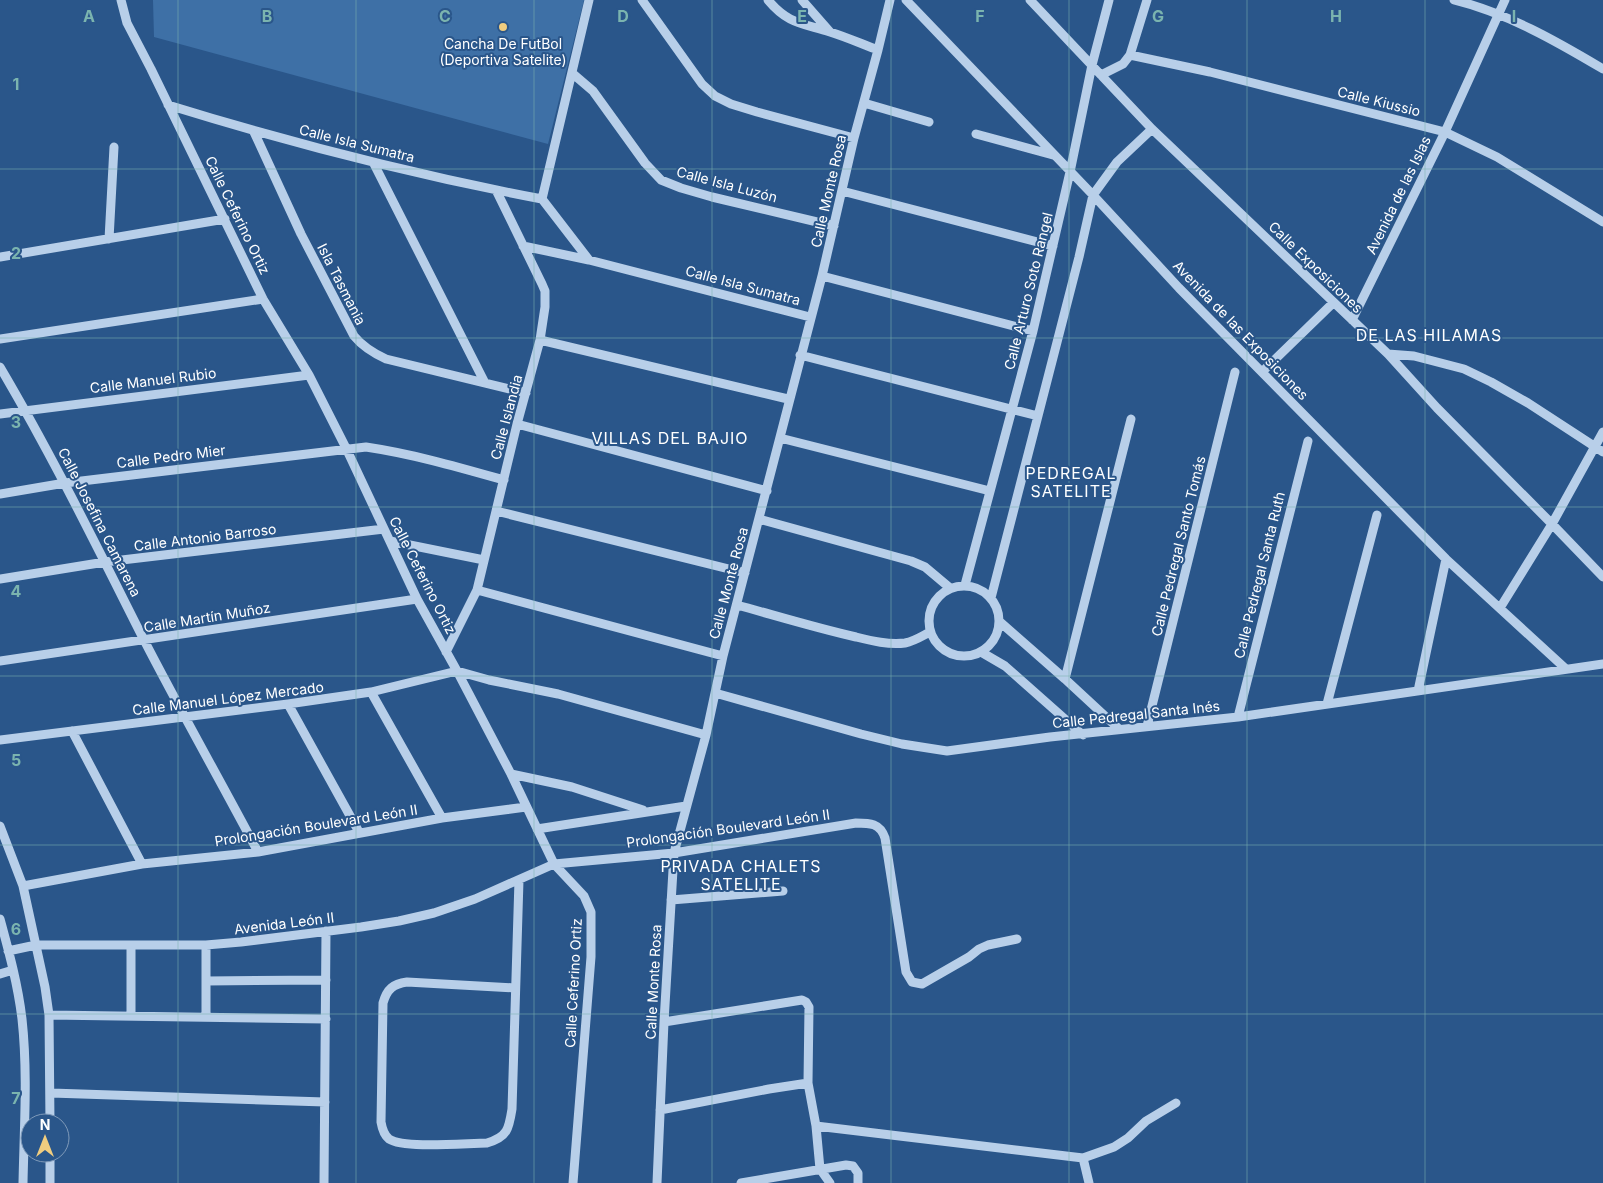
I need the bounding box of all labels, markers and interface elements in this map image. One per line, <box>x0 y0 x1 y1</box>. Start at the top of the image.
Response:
text: A <box>83 6 95 26</box>
text: B <box>262 6 272 26</box>
text: C <box>439 6 451 26</box>
text: D <box>617 6 629 26</box>
text: E <box>797 6 807 26</box>
text: F <box>975 6 985 26</box>
text: G <box>1152 6 1164 26</box>
text: H <box>1330 6 1342 26</box>
text: I <box>1512 6 1516 26</box>
marker: Cancha De FutBol (Deportiva Satelite) <box>497 21 509 33</box>
place label: Cancha De FutBol (Deportiva Satelite) <box>439 35 567 68</box>
text: 1 <box>13 74 19 94</box>
street label: Calle Kiussio <box>1336 82 1422 120</box>
street label: Calle Isla Sumatra <box>297 120 417 166</box>
street label: Calle Monte Rosa <box>807 133 849 249</box>
street label: Avenida de las Islas <box>1362 133 1434 257</box>
street label: Calle Ceferino Ortiz <box>202 153 274 277</box>
street label: Calle Isla Luzón <box>675 162 779 206</box>
street label: Calle Arturo Soto Rangel <box>1000 210 1056 372</box>
street label: Calle Exposiciones <box>1265 218 1367 316</box>
street label: Isla Tasmania <box>314 240 370 328</box>
text: 2 <box>11 243 21 263</box>
street label: Avenida de las Exposiciones <box>1170 257 1312 403</box>
street label: Calle Isla Sumatra <box>684 261 802 309</box>
district label: DE LAS HILAMAS <box>1356 325 1502 345</box>
street label: Calle Manuel Rubio <box>89 364 217 396</box>
street label: Calle Islandia <box>486 373 526 461</box>
text: 3 <box>11 412 21 432</box>
district label: VILLAS DEL BAJIO <box>591 428 749 448</box>
street label: Calle Pedro Mier <box>116 441 226 471</box>
street label: Calle Josefina Camarena <box>55 445 145 599</box>
street label: Calle Pedregal Santo Tomás <box>1147 454 1209 638</box>
district label: PEDREGAL SATELITE <box>1026 463 1116 501</box>
street label: Calle Pedregal Santa Ruth <box>1230 490 1288 660</box>
street label: Calle Ceferino Ortiz <box>386 513 460 637</box>
street label: Calle Antonio Barroso <box>133 520 277 554</box>
street label: Calle Monte Rosa <box>705 525 751 641</box>
text: 4 <box>11 581 22 601</box>
street label: Calle Martín Muñoz <box>142 599 272 635</box>
street label: Calle Manuel López Mercado <box>131 678 325 718</box>
street label: Calle Pedregal Santa Inés <box>1051 697 1221 731</box>
text: 5 <box>11 750 21 770</box>
street label: Prolongación Boulevard León II <box>213 801 419 849</box>
street label: Prolongación Boulevard León II <box>625 805 831 851</box>
district label: PRIVADA CHALETS SATELITE <box>660 856 822 894</box>
street label: Avenida León II <box>233 908 335 938</box>
street label: Calle Ceferino Ortiz <box>561 918 585 1048</box>
text: 6 <box>11 919 21 939</box>
street label: Calle Monte Rosa <box>641 924 665 1040</box>
text: 7 <box>11 1088 21 1108</box>
north arrow <box>20 1113 70 1163</box>
text: N <box>40 1116 50 1133</box>

